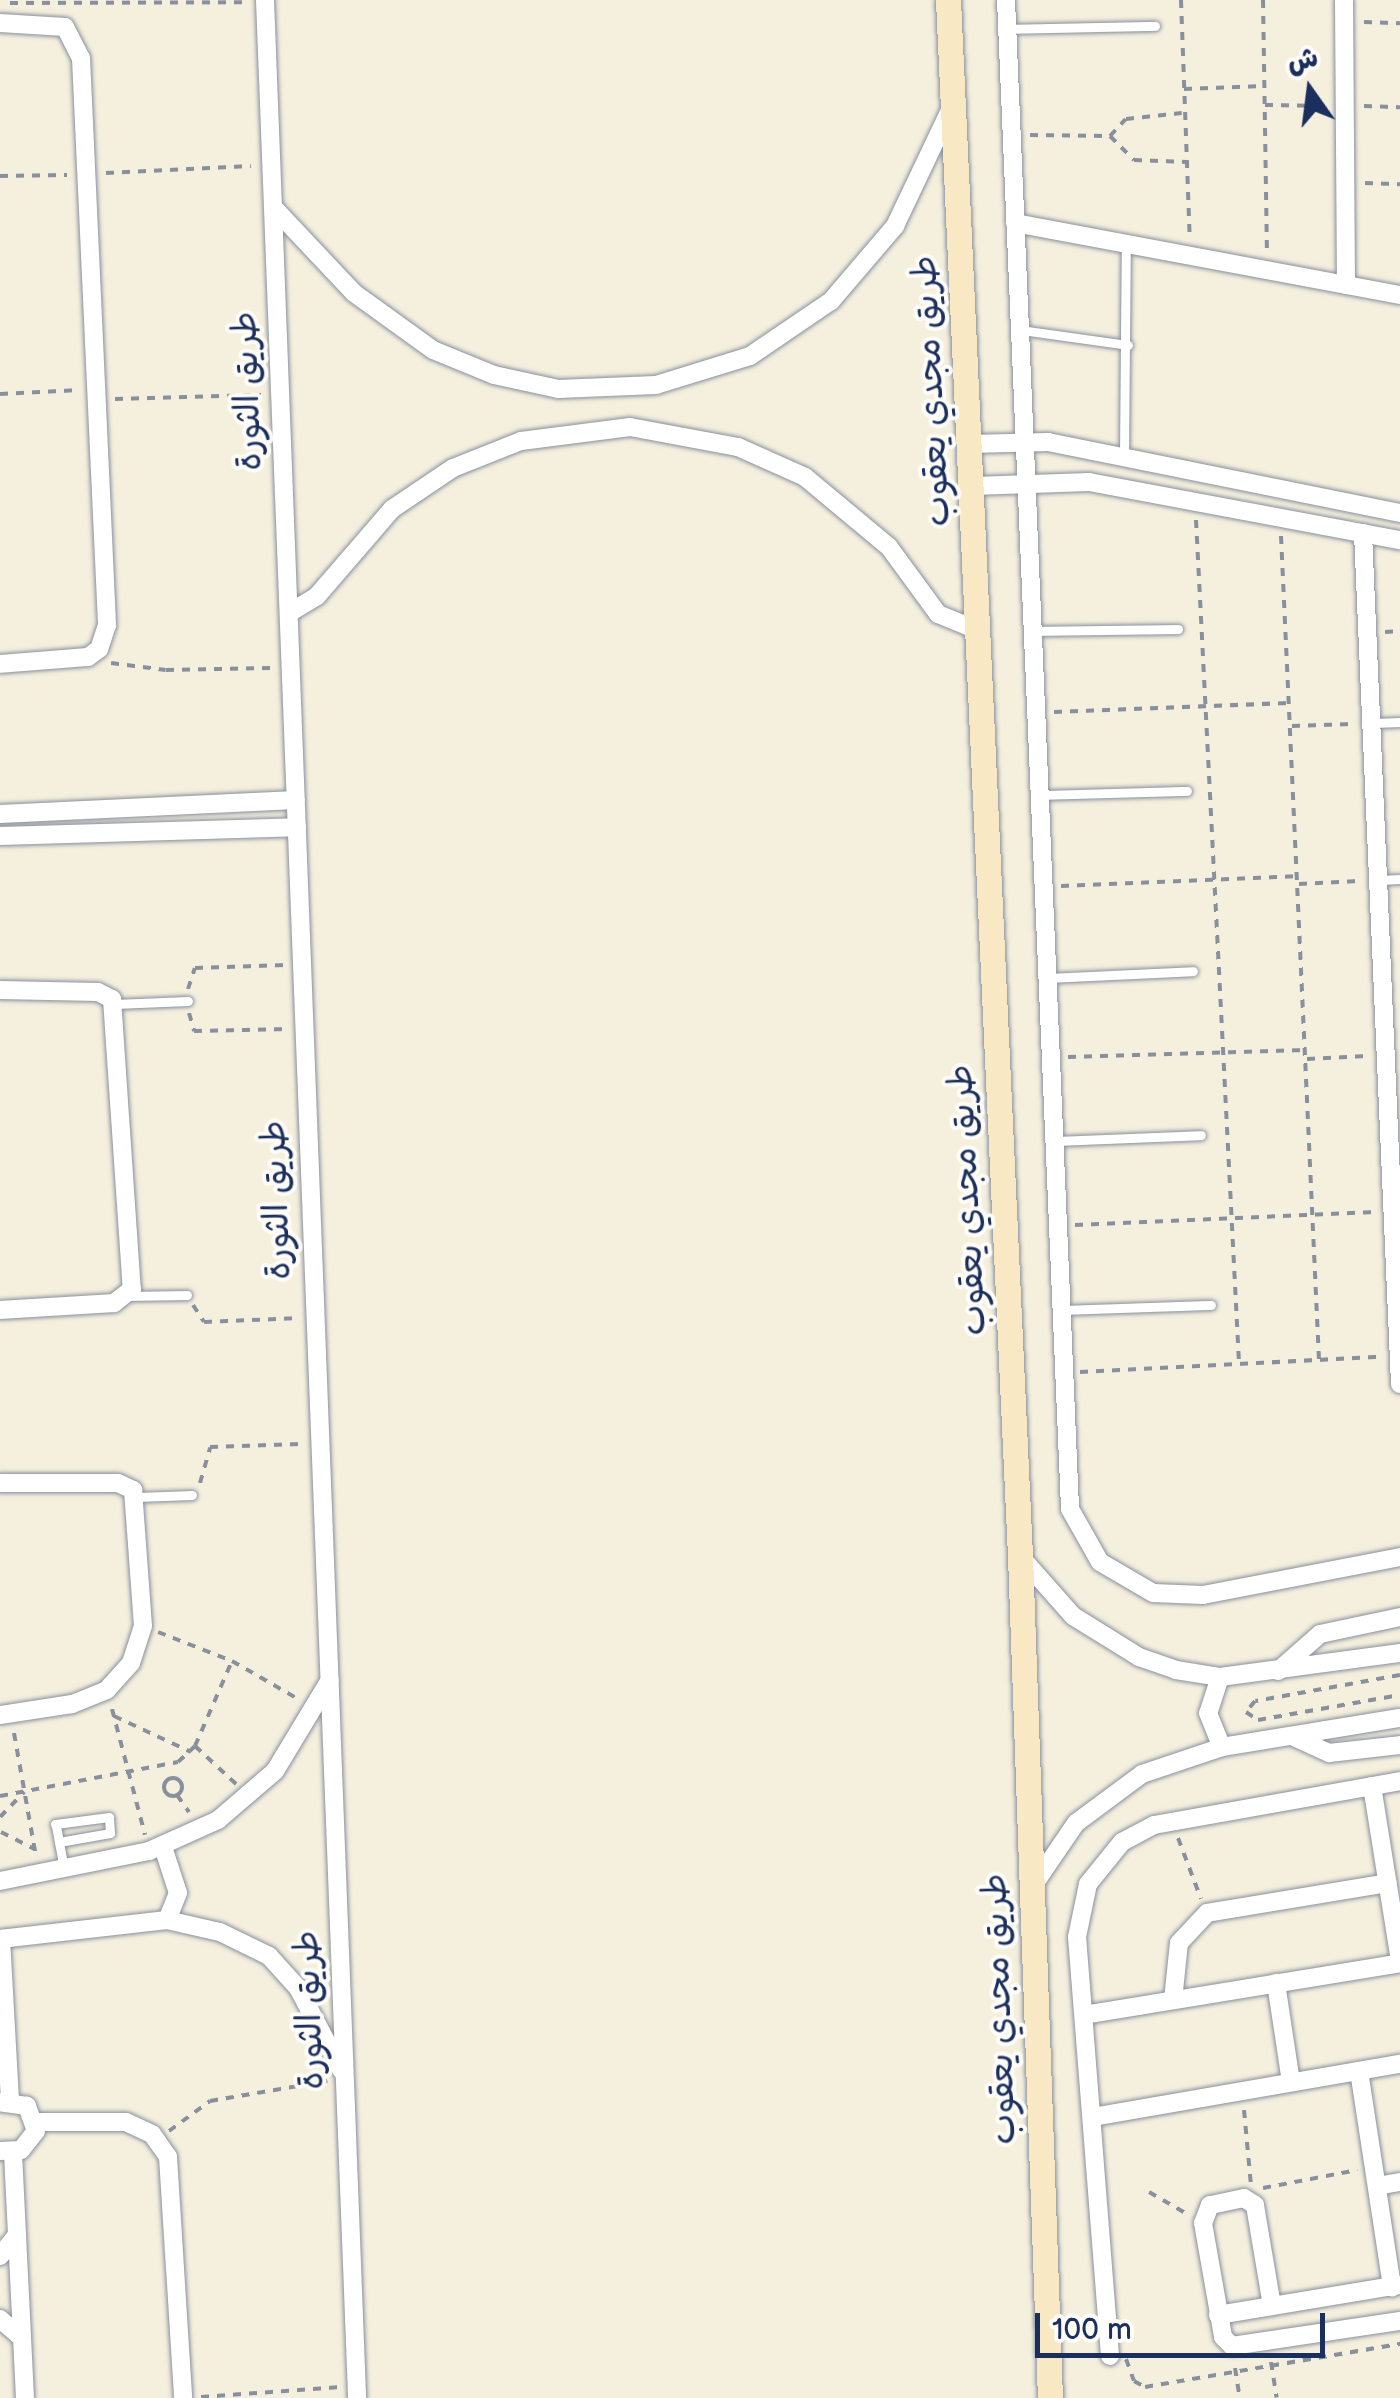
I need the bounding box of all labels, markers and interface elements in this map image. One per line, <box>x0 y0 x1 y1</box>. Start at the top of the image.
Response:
north arrow <box>1260 40 1360 140</box>
text: ش <box>1284 41 1322 80</box>
street label: طريق مجدي يعقوب <box>904 254 960 528</box>
street label: طريق الثورة <box>224 311 272 471</box>
street label: طريق مجدي يعقوب <box>940 1063 996 1337</box>
street label: طريق الثورة <box>253 1120 301 1280</box>
street label: طريق مجدي يعقوب <box>974 1873 1026 2145</box>
street label: طريق الثورة <box>286 1930 334 2090</box>
scale bar <box>1040 2293 1330 2355</box>
text: 100 m <box>1052 2312 1132 2348</box>

